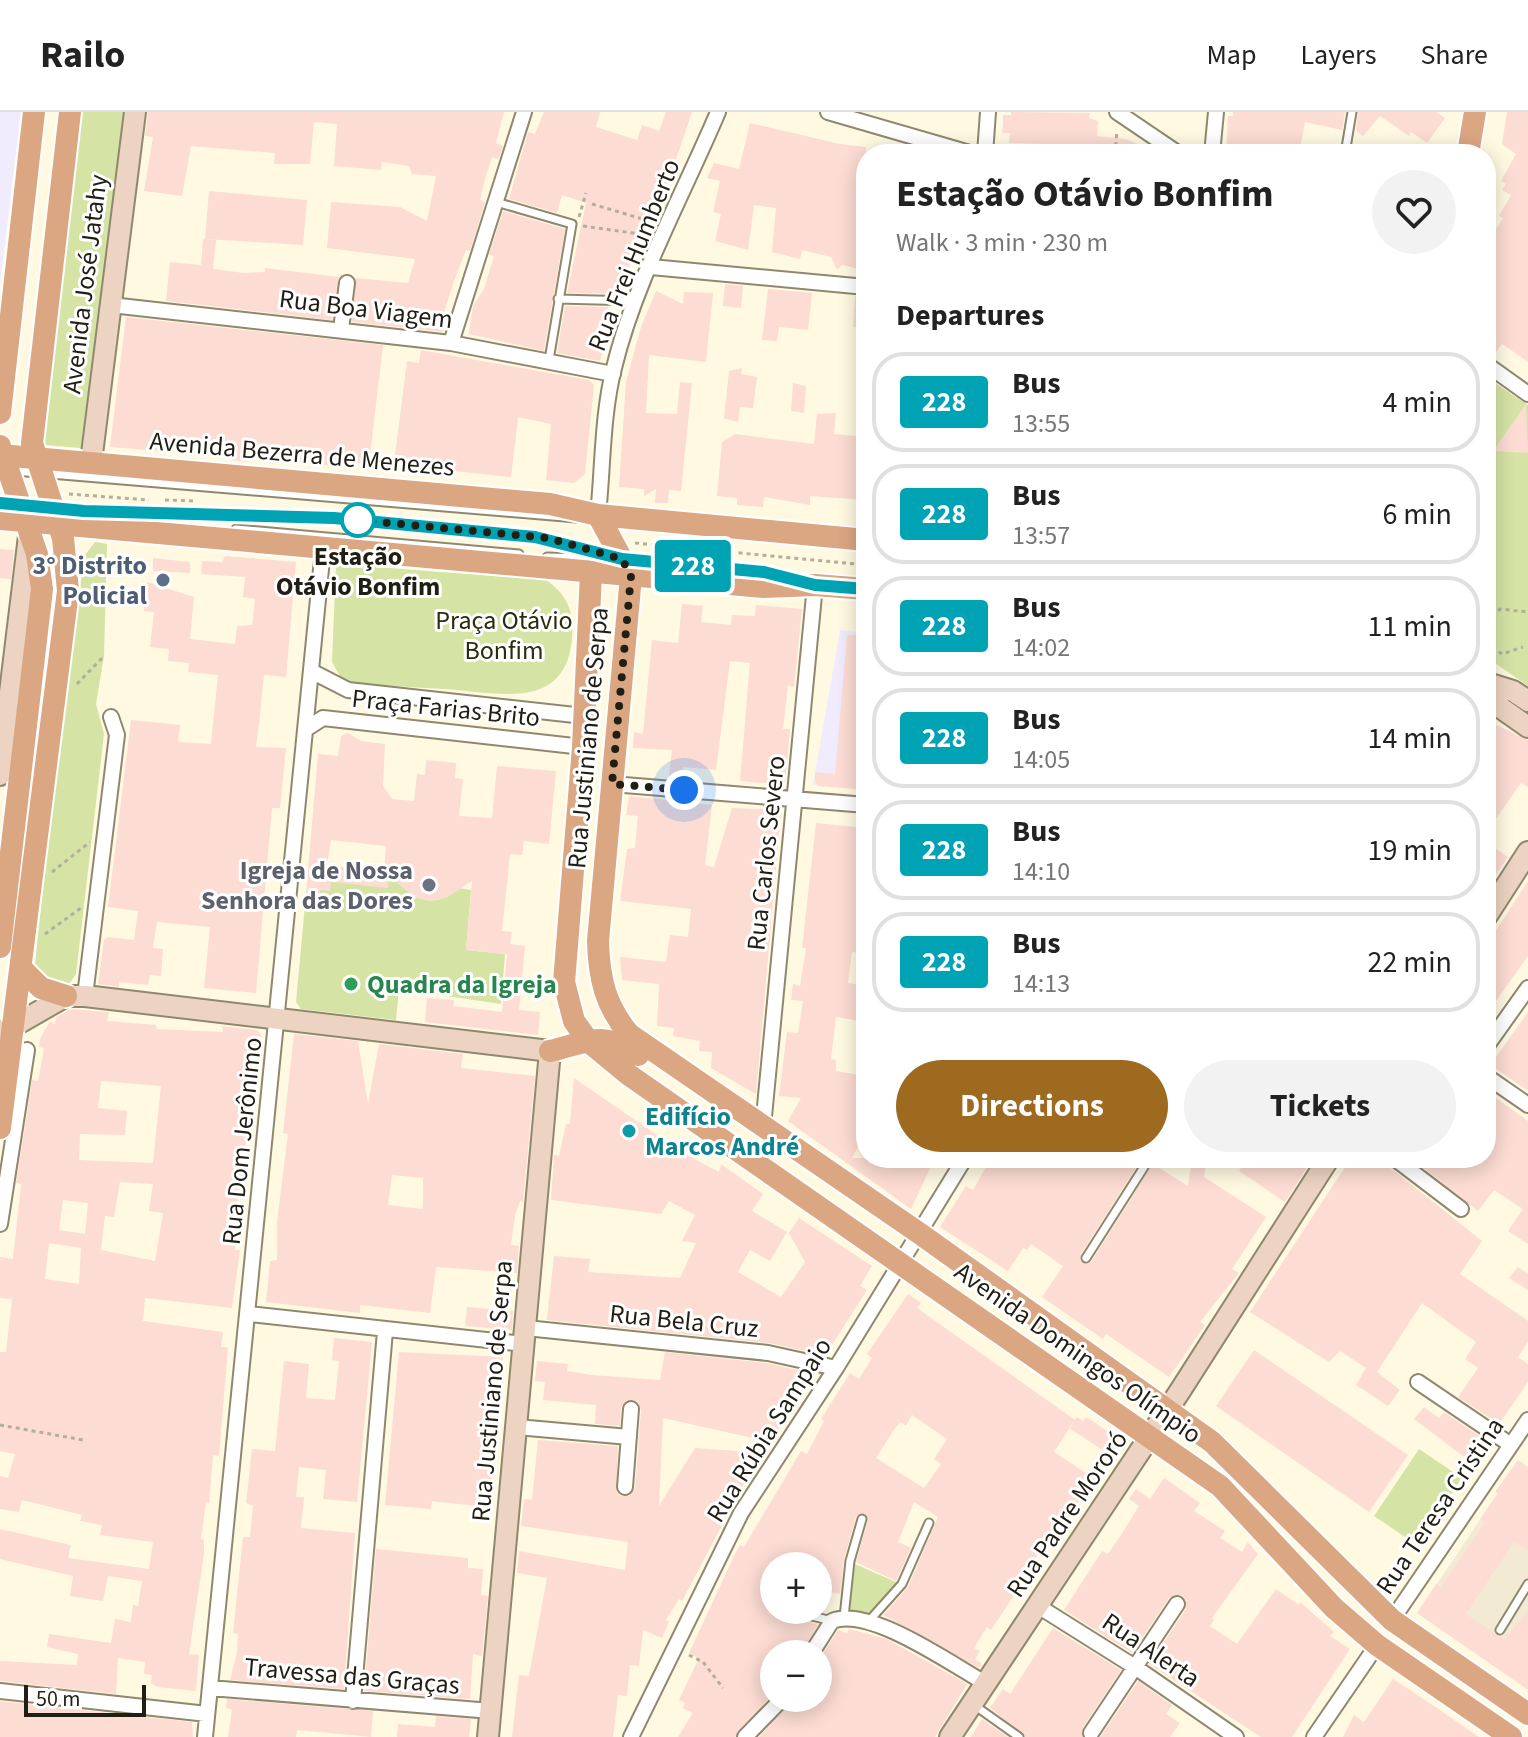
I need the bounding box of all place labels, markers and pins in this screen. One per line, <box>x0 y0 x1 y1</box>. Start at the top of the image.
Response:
marker: Estação Otávio Bonfim <box>341 503 375 537</box>
place label: Estação Otávio Bonfim <box>276 538 440 605</box>
place label: 3° Distrito Policial <box>33 547 148 614</box>
marker: 3° Distrito Policial <box>154 571 172 589</box>
place label: Igreja de Nossa Senhora das Dores <box>201 852 413 919</box>
marker: Igreja de Nossa Senhora das Dores <box>420 876 438 894</box>
place label: Quadra da Igreja <box>367 966 557 1003</box>
marker: Quadra da Igreja <box>342 975 360 993</box>
place label: Edifício Marcos André <box>645 1098 799 1165</box>
marker: Edifício Marcos André <box>620 1122 638 1140</box>

